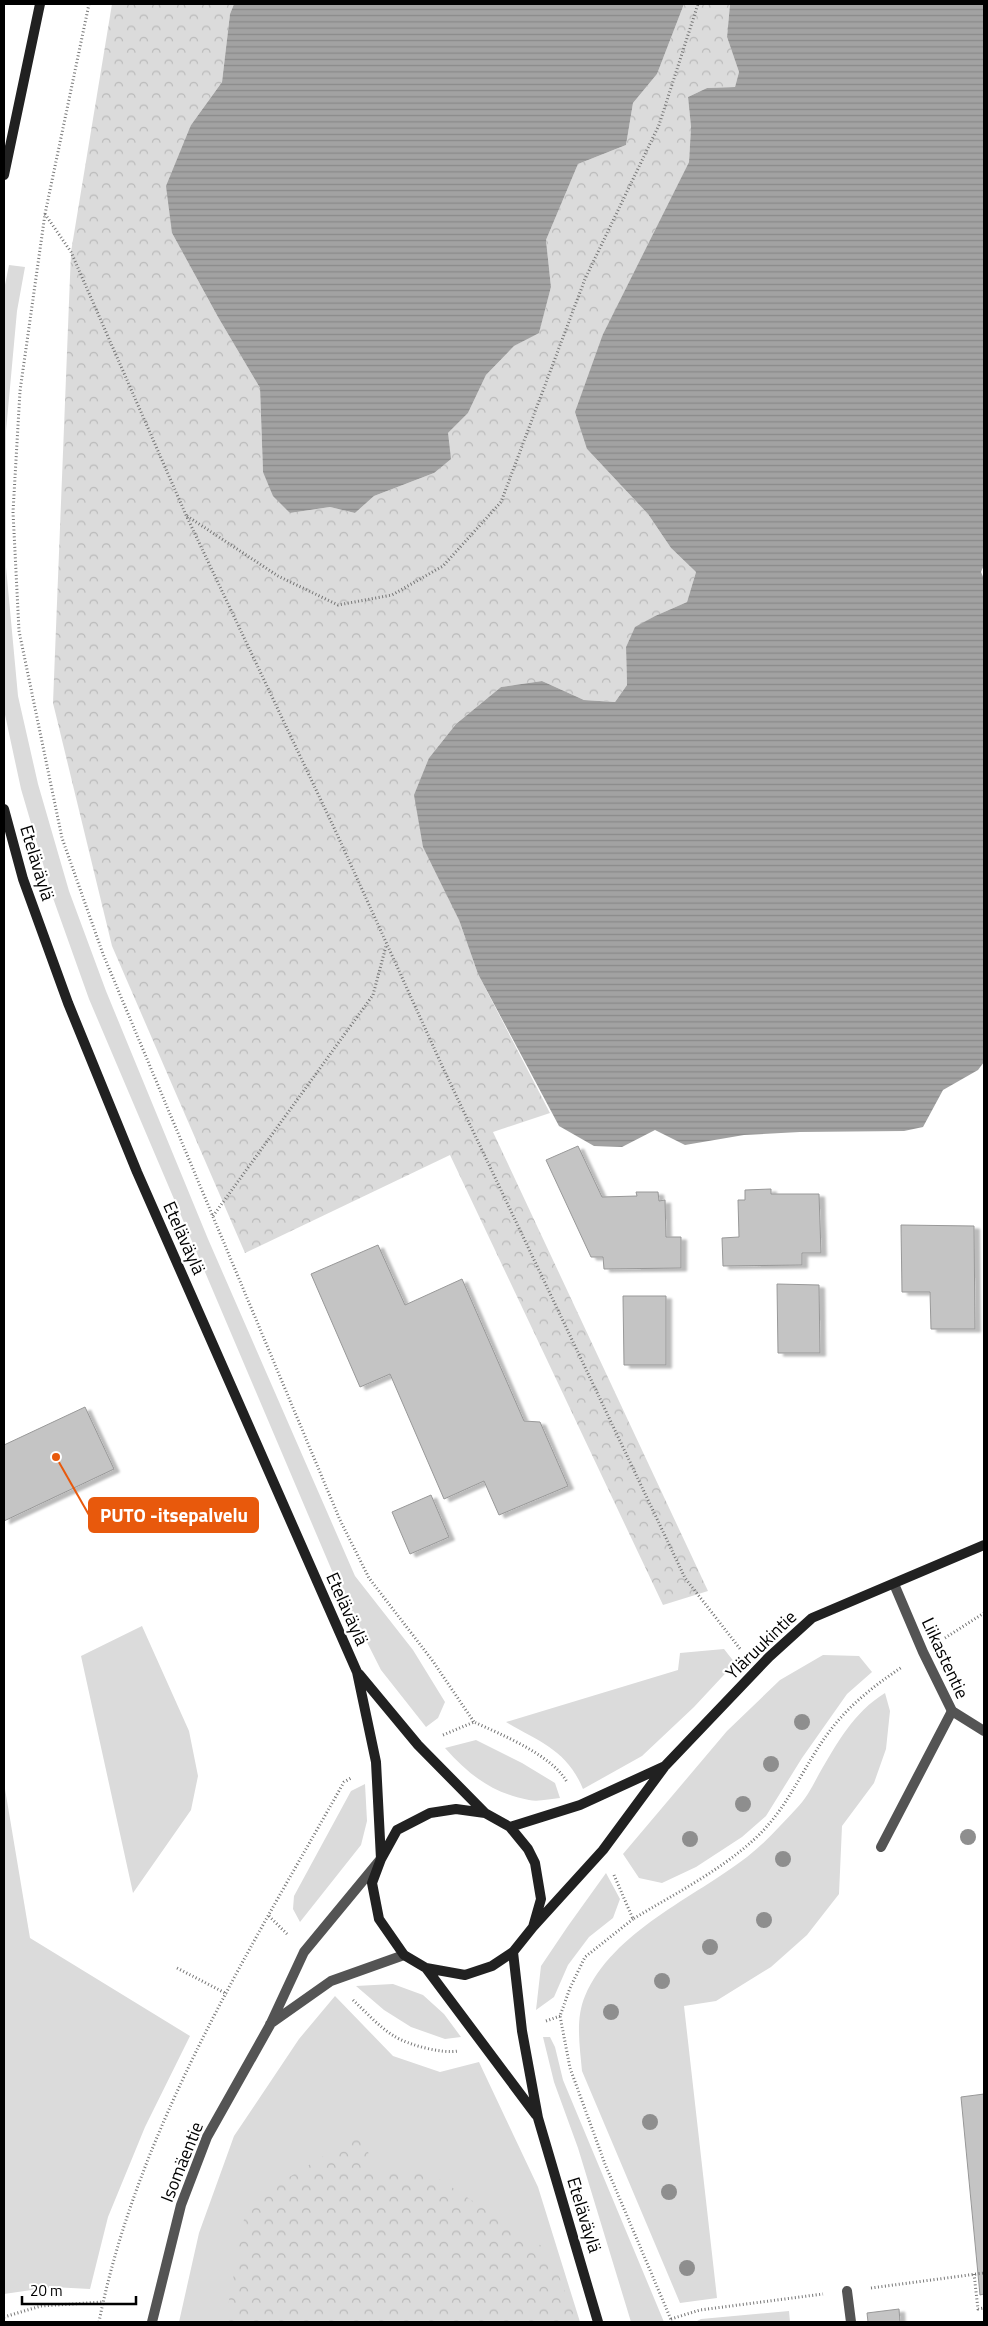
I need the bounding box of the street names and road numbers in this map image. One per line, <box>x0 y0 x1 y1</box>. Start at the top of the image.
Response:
street label: Eteläväylä <box>13 822 62 904</box>
street label: Eteläväylä <box>156 1197 213 1279</box>
street label: Eteläväylä <box>319 1568 376 1650</box>
street label: Yläruukintie <box>719 1604 802 1686</box>
street label: Liikastentie <box>915 1613 976 1703</box>
street label: Isomäentie <box>153 2118 210 2206</box>
street label: Eteläväylä <box>560 2174 609 2256</box>

